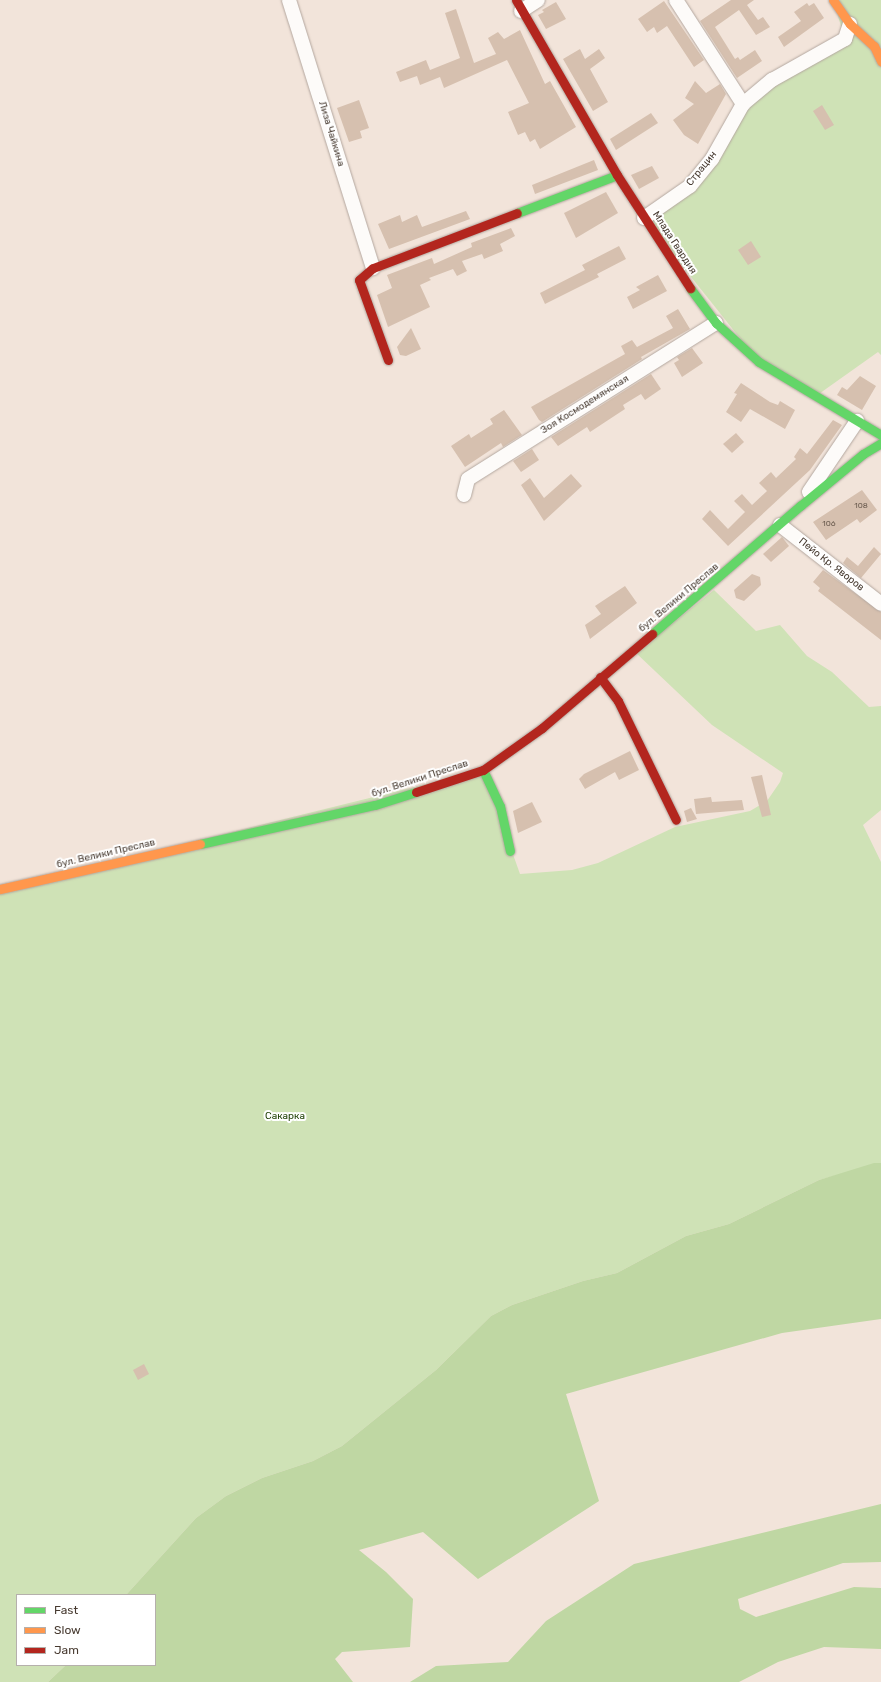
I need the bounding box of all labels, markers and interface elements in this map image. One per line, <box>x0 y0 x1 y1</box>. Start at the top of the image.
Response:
street label: Лиза Чайкина <box>315 100 347 168</box>
street label: Страцин <box>684 149 720 189</box>
street label: Млада Гвардия <box>649 209 699 277</box>
street label: Зоя Космодемянская <box>539 373 631 437</box>
house number: 108 <box>854 501 868 511</box>
house number: 106 <box>822 519 836 529</box>
street label: Пейо Кр. Яворов <box>796 536 866 594</box>
street label: бул. Велики Преслав <box>636 561 722 635</box>
street label: бул. Велики Преслав <box>370 758 470 800</box>
street label: бул. Велики Преслав <box>55 837 157 871</box>
park label: Сакарка <box>265 1111 305 1123</box>
legend <box>16 1594 156 1666</box>
text: Fast <box>54 1603 78 1617</box>
text: Slow <box>54 1623 81 1637</box>
text: Jam <box>54 1643 79 1657</box>

